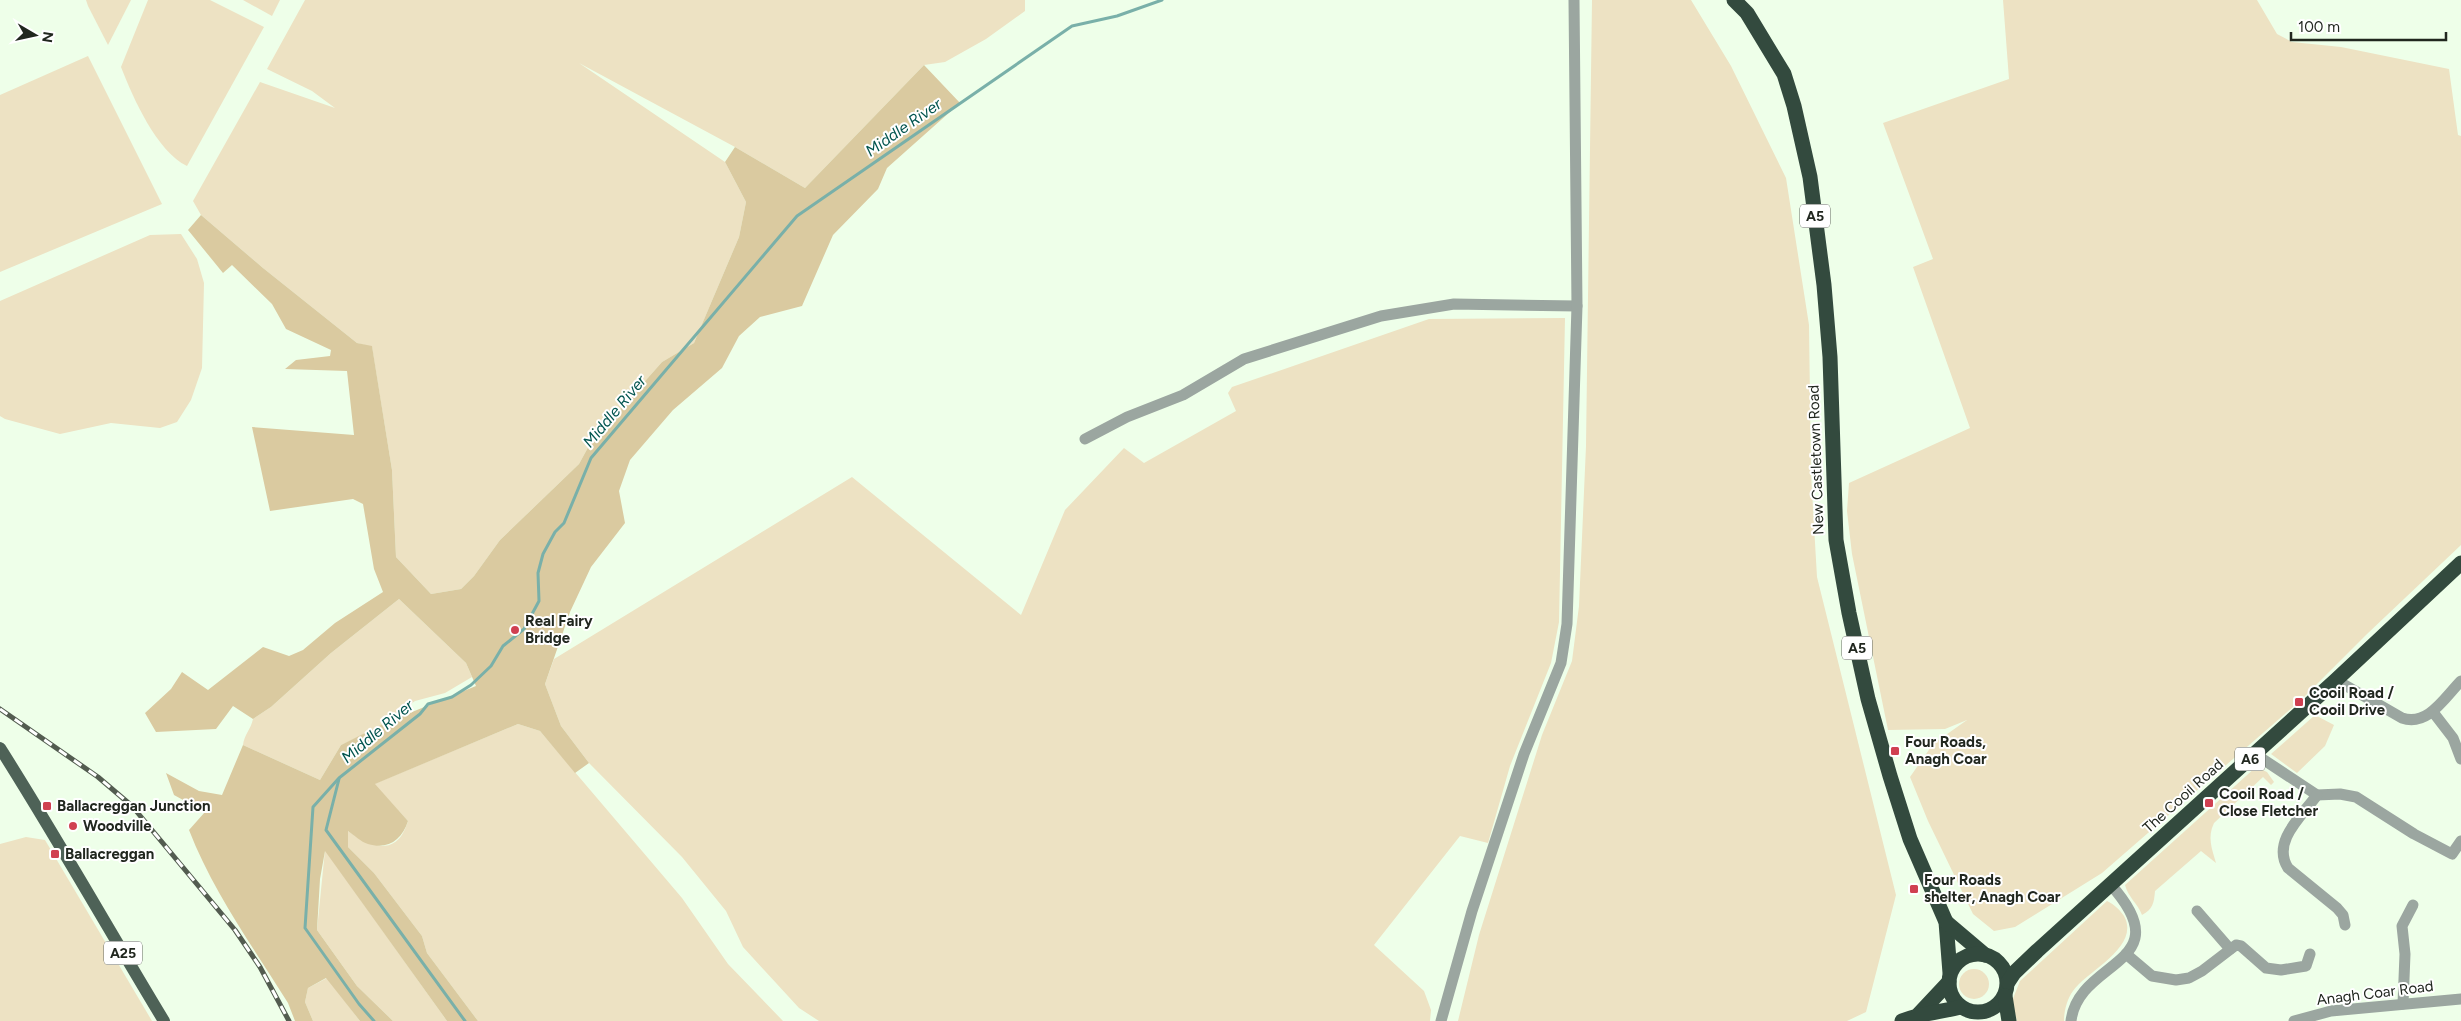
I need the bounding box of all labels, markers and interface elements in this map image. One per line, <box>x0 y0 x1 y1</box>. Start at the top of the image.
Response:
north arrow <box>10 10 60 60</box>
scale bar <box>2291 10 2446 42</box>
text: 100 m <box>2298 18 2340 36</box>
text: N <box>38 30 57 44</box>
water label: Middle River <box>862 94 945 161</box>
road number: A5 <box>1800 205 1830 228</box>
water label: Middle River <box>579 371 650 451</box>
street label: New Castletown Road <box>1804 385 1828 535</box>
place label: Real Fairy Bridge <box>525 612 593 647</box>
marker: Real Fairy Bridge <box>509 624 521 636</box>
road number: A5 <box>1842 636 1872 660</box>
place label: Cooil Road / Cooil Drive <box>2309 684 2394 719</box>
water label: Middle River <box>337 695 418 767</box>
marker: Cooil Road / Cooil Drive <box>2293 696 2305 708</box>
place label: Four Roads, Anagh Coar <box>1905 733 1987 768</box>
marker: Four Roads, Anagh Coar <box>1889 745 1901 757</box>
road number: A6 <box>2235 748 2265 771</box>
street label: The Cooil Road <box>2139 755 2227 837</box>
place label: Cooil Road / Close Fletcher <box>2219 785 2318 820</box>
place label: Ballacreggan Junction <box>57 797 211 815</box>
marker: Cooil Road / Close Fletcher <box>2203 797 2215 809</box>
marker: Ballacreggan Junction <box>41 800 53 812</box>
place label: Woodville <box>83 817 152 835</box>
marker: Woodville <box>67 820 79 832</box>
place label: Ballacreggan <box>65 845 154 863</box>
marker: Ballacreggan <box>49 848 61 860</box>
place label: Four Roads shelter, Anagh Coar <box>1924 871 2061 906</box>
marker: Four Roads shelter, Anagh Coar <box>1908 883 1920 895</box>
road number: A25 <box>104 941 142 964</box>
street label: Anagh Coar Road <box>2316 977 2434 1009</box>

